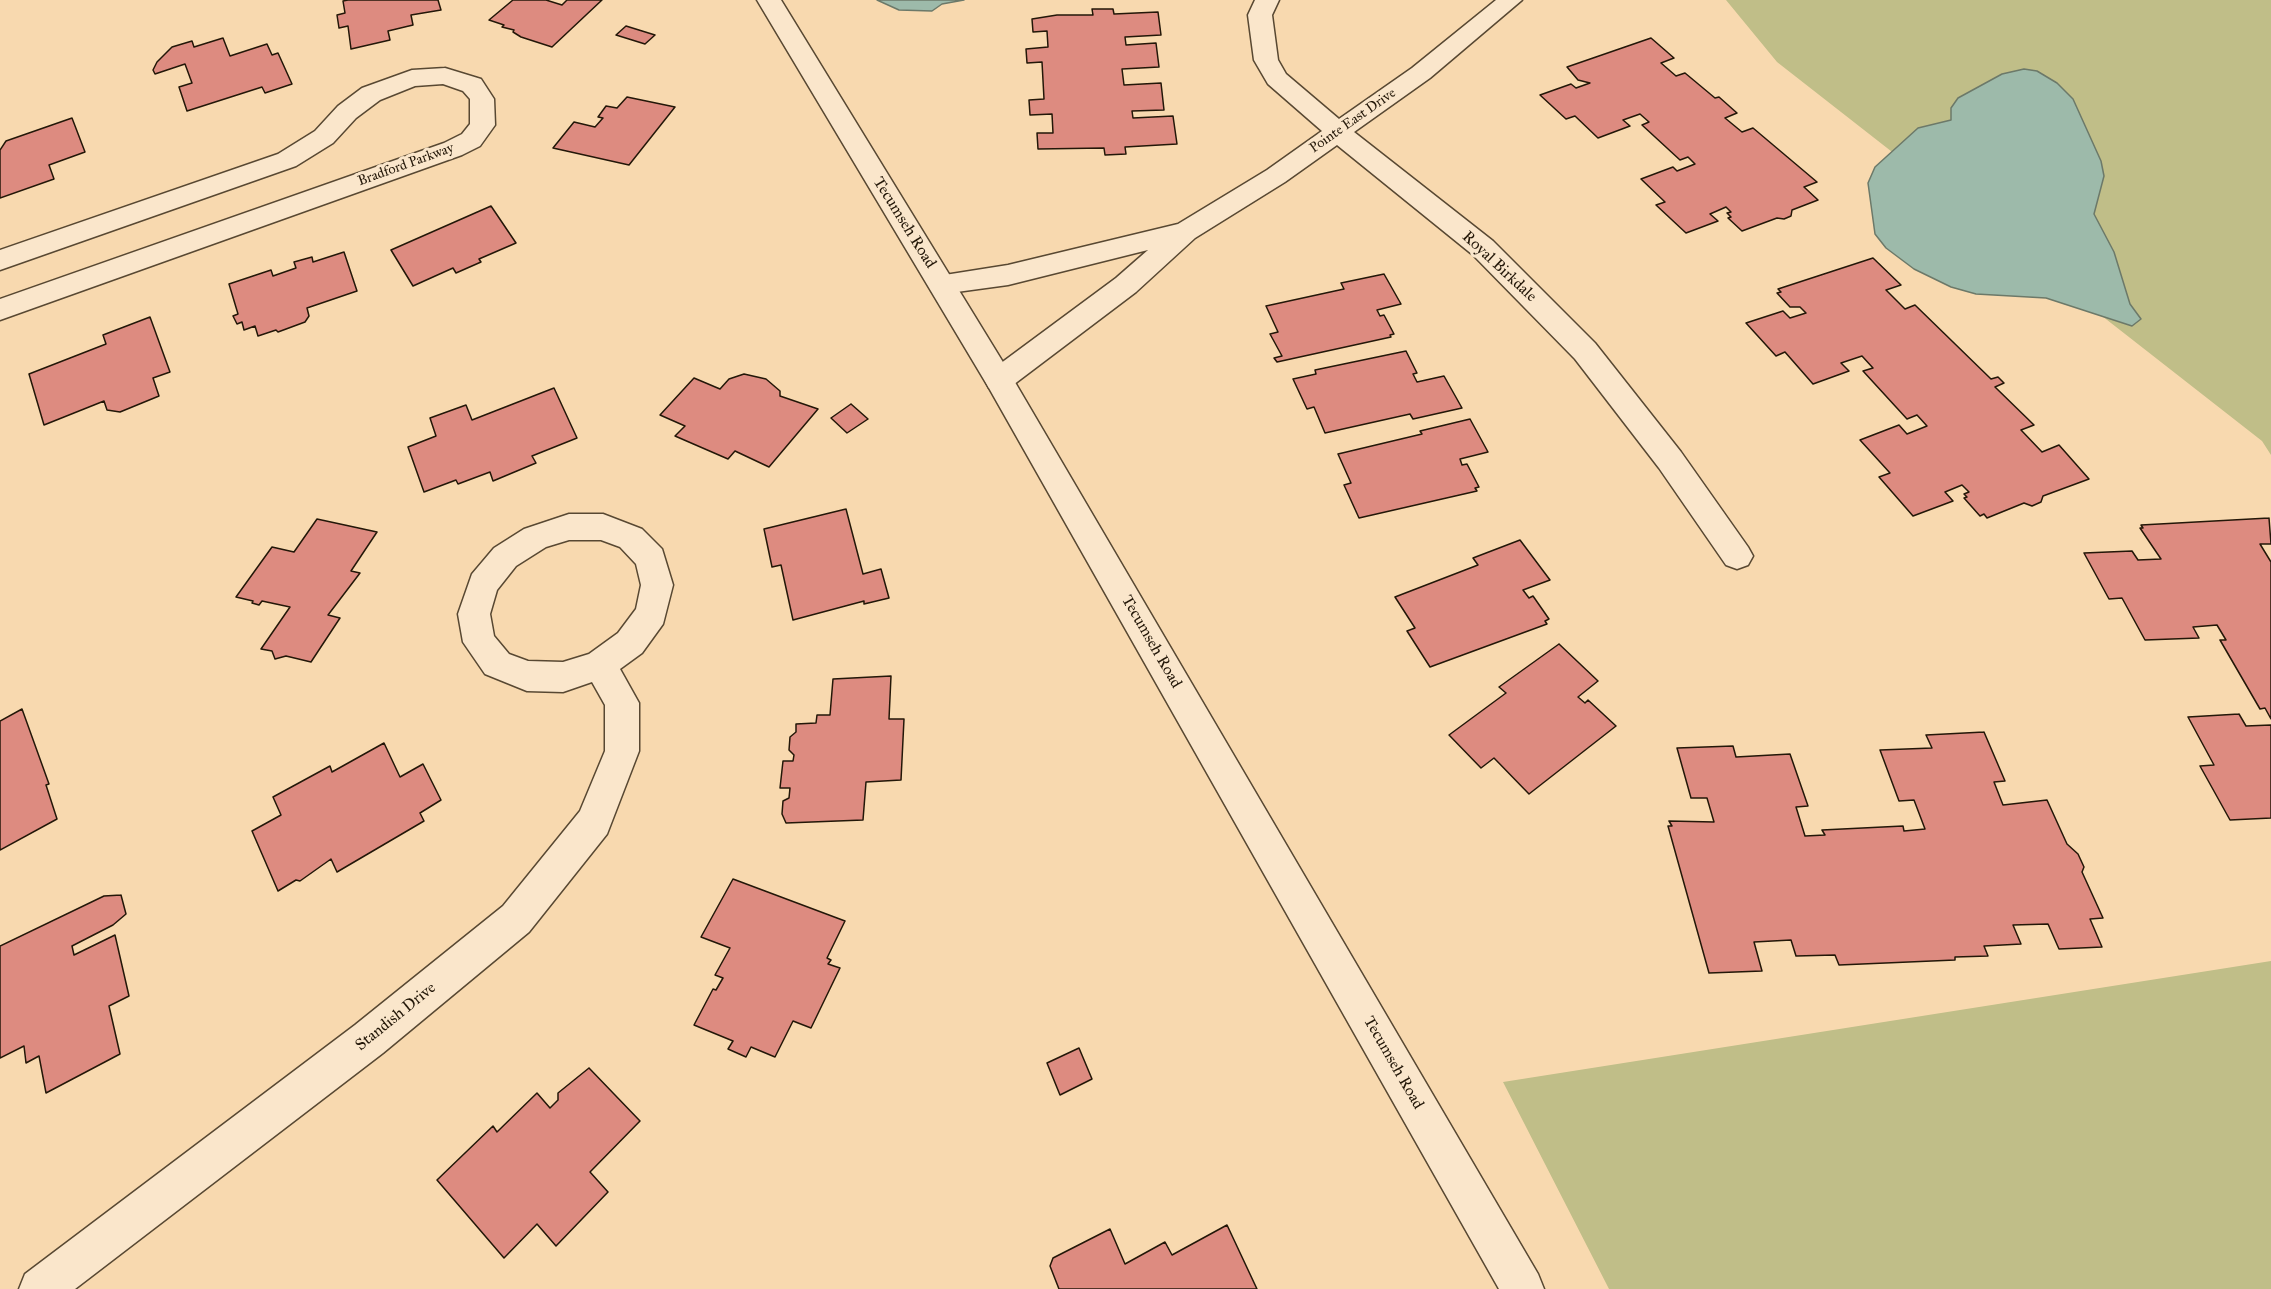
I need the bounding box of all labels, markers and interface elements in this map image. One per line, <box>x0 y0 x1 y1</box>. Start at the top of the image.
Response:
street label: Pointe East Drive <box>1307 85 1399 157</box>
street label: Bradford Parkway <box>356 140 456 190</box>
street label: Tecumseh Road <box>868 174 940 272</box>
street label: Royal Birkdale <box>1458 228 1540 306</box>
street label: Tecumseh Road <box>1117 592 1185 692</box>
street label: Standish Drive <box>352 979 440 1055</box>
street label: Tecumseh Road <box>1359 1013 1427 1113</box>

